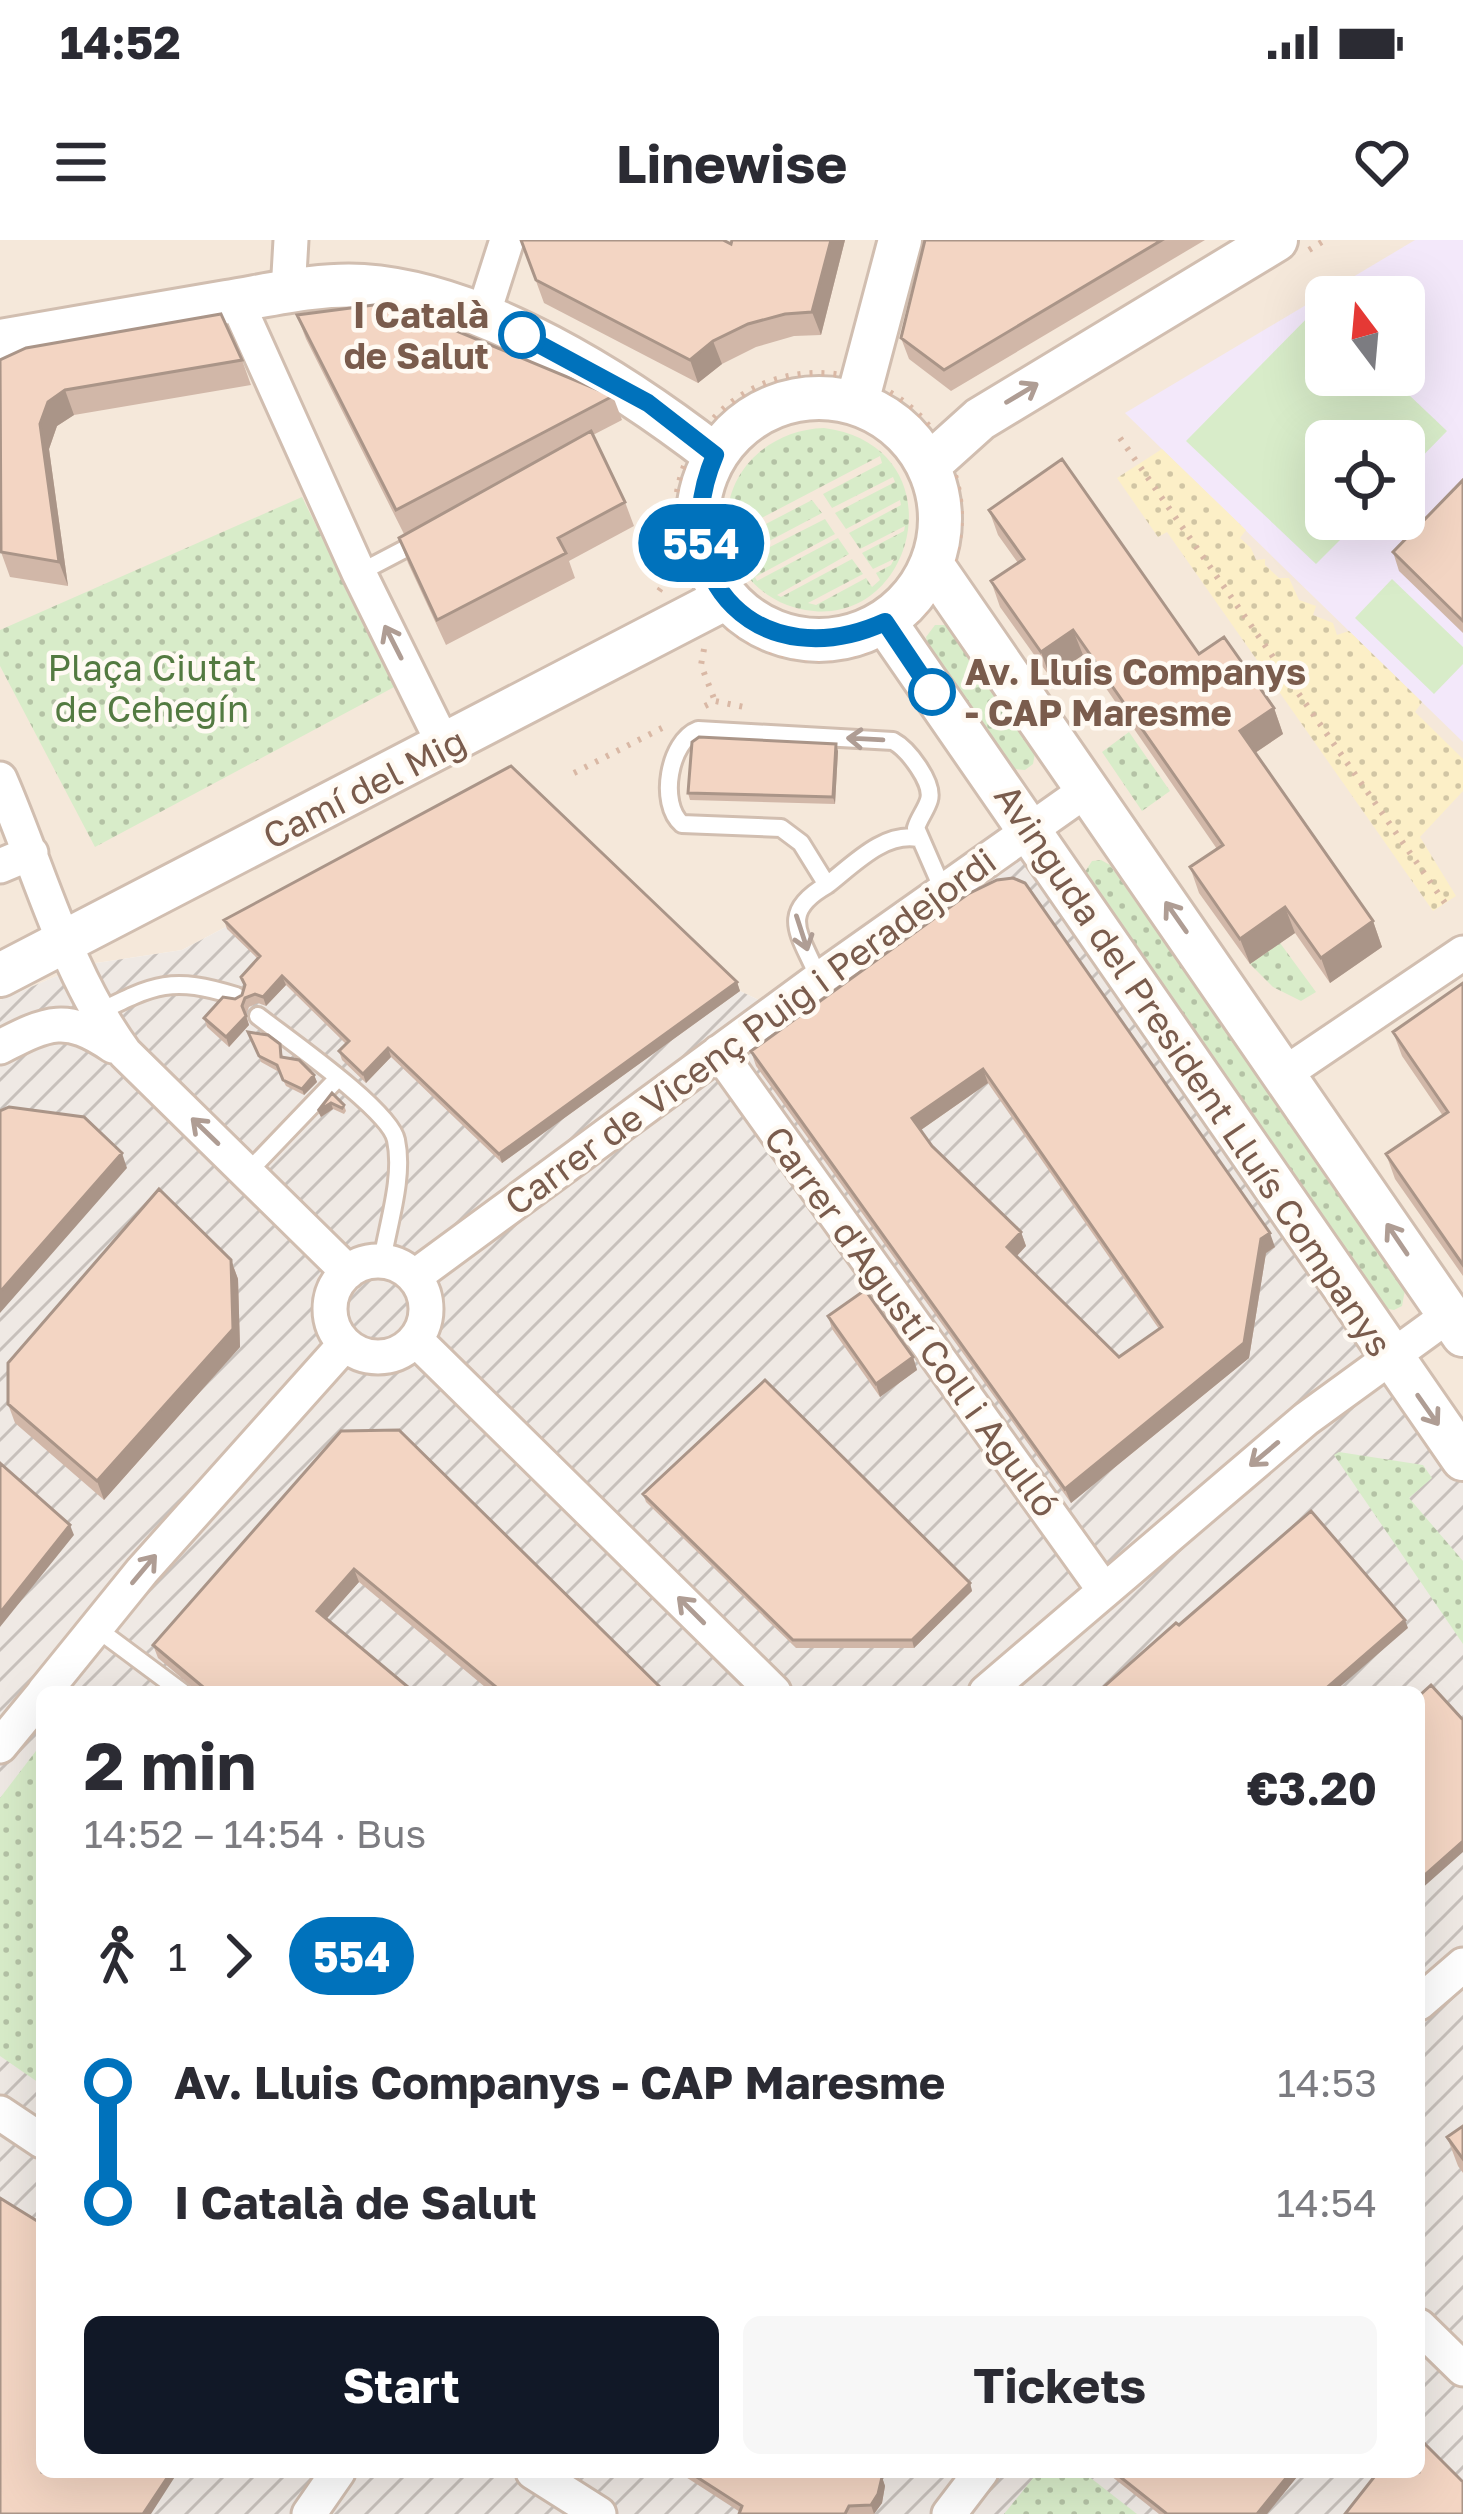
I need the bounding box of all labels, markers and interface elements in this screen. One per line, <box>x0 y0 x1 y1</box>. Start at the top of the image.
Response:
text: 14:52 <box>60 15 181 69</box>
icon: menu <box>48 129 114 195</box>
icon: heart <box>1349 129 1415 195</box>
text: Linewise <box>616 130 847 195</box>
north arrow <box>1305 276 1425 396</box>
map controls <box>1305 276 1425 540</box>
place label: I Català de Salut <box>344 293 489 377</box>
marker: I Català de Salut <box>500 313 544 357</box>
one-way arrow <box>1004 381 1038 405</box>
button: locate <box>1305 420 1425 540</box>
line badge: 554 <box>632 504 770 582</box>
text: 554 <box>662 518 740 568</box>
one-way arrow <box>381 624 404 660</box>
park label: Plaça Ciutat de Cehegín <box>47 646 257 730</box>
place label: Av. Lluis Companys - CAP Maresme <box>965 650 1306 734</box>
marker: Av. Lluis Companys - CAP Maresme <box>910 670 954 714</box>
street label: Camí del Mig <box>256 719 472 857</box>
one-way arrow <box>846 728 885 751</box>
street label: Avinguda del President Lluís Companys <box>986 776 1402 1364</box>
street label: Carrer de Vicenç Puig i Peradejordi <box>496 838 1004 1224</box>
one-way arrow <box>1164 901 1189 935</box>
one-way arrow <box>792 913 814 951</box>
street label: Carrer d'Agustí Coll i Agulló <box>756 1117 1068 1525</box>
one-way arrow <box>191 1118 220 1146</box>
one-way arrow <box>1384 1222 1409 1256</box>
one-way arrow <box>1415 1393 1440 1426</box>
one-way arrow <box>1249 1439 1280 1467</box>
one-way arrow <box>131 1553 157 1585</box>
one-way arrow <box>677 1596 706 1625</box>
text: 2 min <box>84 1725 257 1805</box>
text: €3.20 <box>1247 1761 1377 1815</box>
text: 14:52 – 14:54 · Bus <box>84 1810 426 1857</box>
icon: walk <box>84 1923 150 1989</box>
icon: forward <box>205 1923 271 1989</box>
text: 554 <box>313 1931 390 1981</box>
text: 1 <box>168 1933 187 1980</box>
text: Av. Lluis Companys - CAP Maresme <box>174 2055 945 2109</box>
text: 14:53 <box>1277 2059 1377 2106</box>
text: I Català de Salut <box>174 2175 537 2229</box>
text: 14:54 <box>1276 2179 1377 2226</box>
button: Start <box>84 2316 719 2454</box>
button: Tickets <box>743 2316 1377 2454</box>

